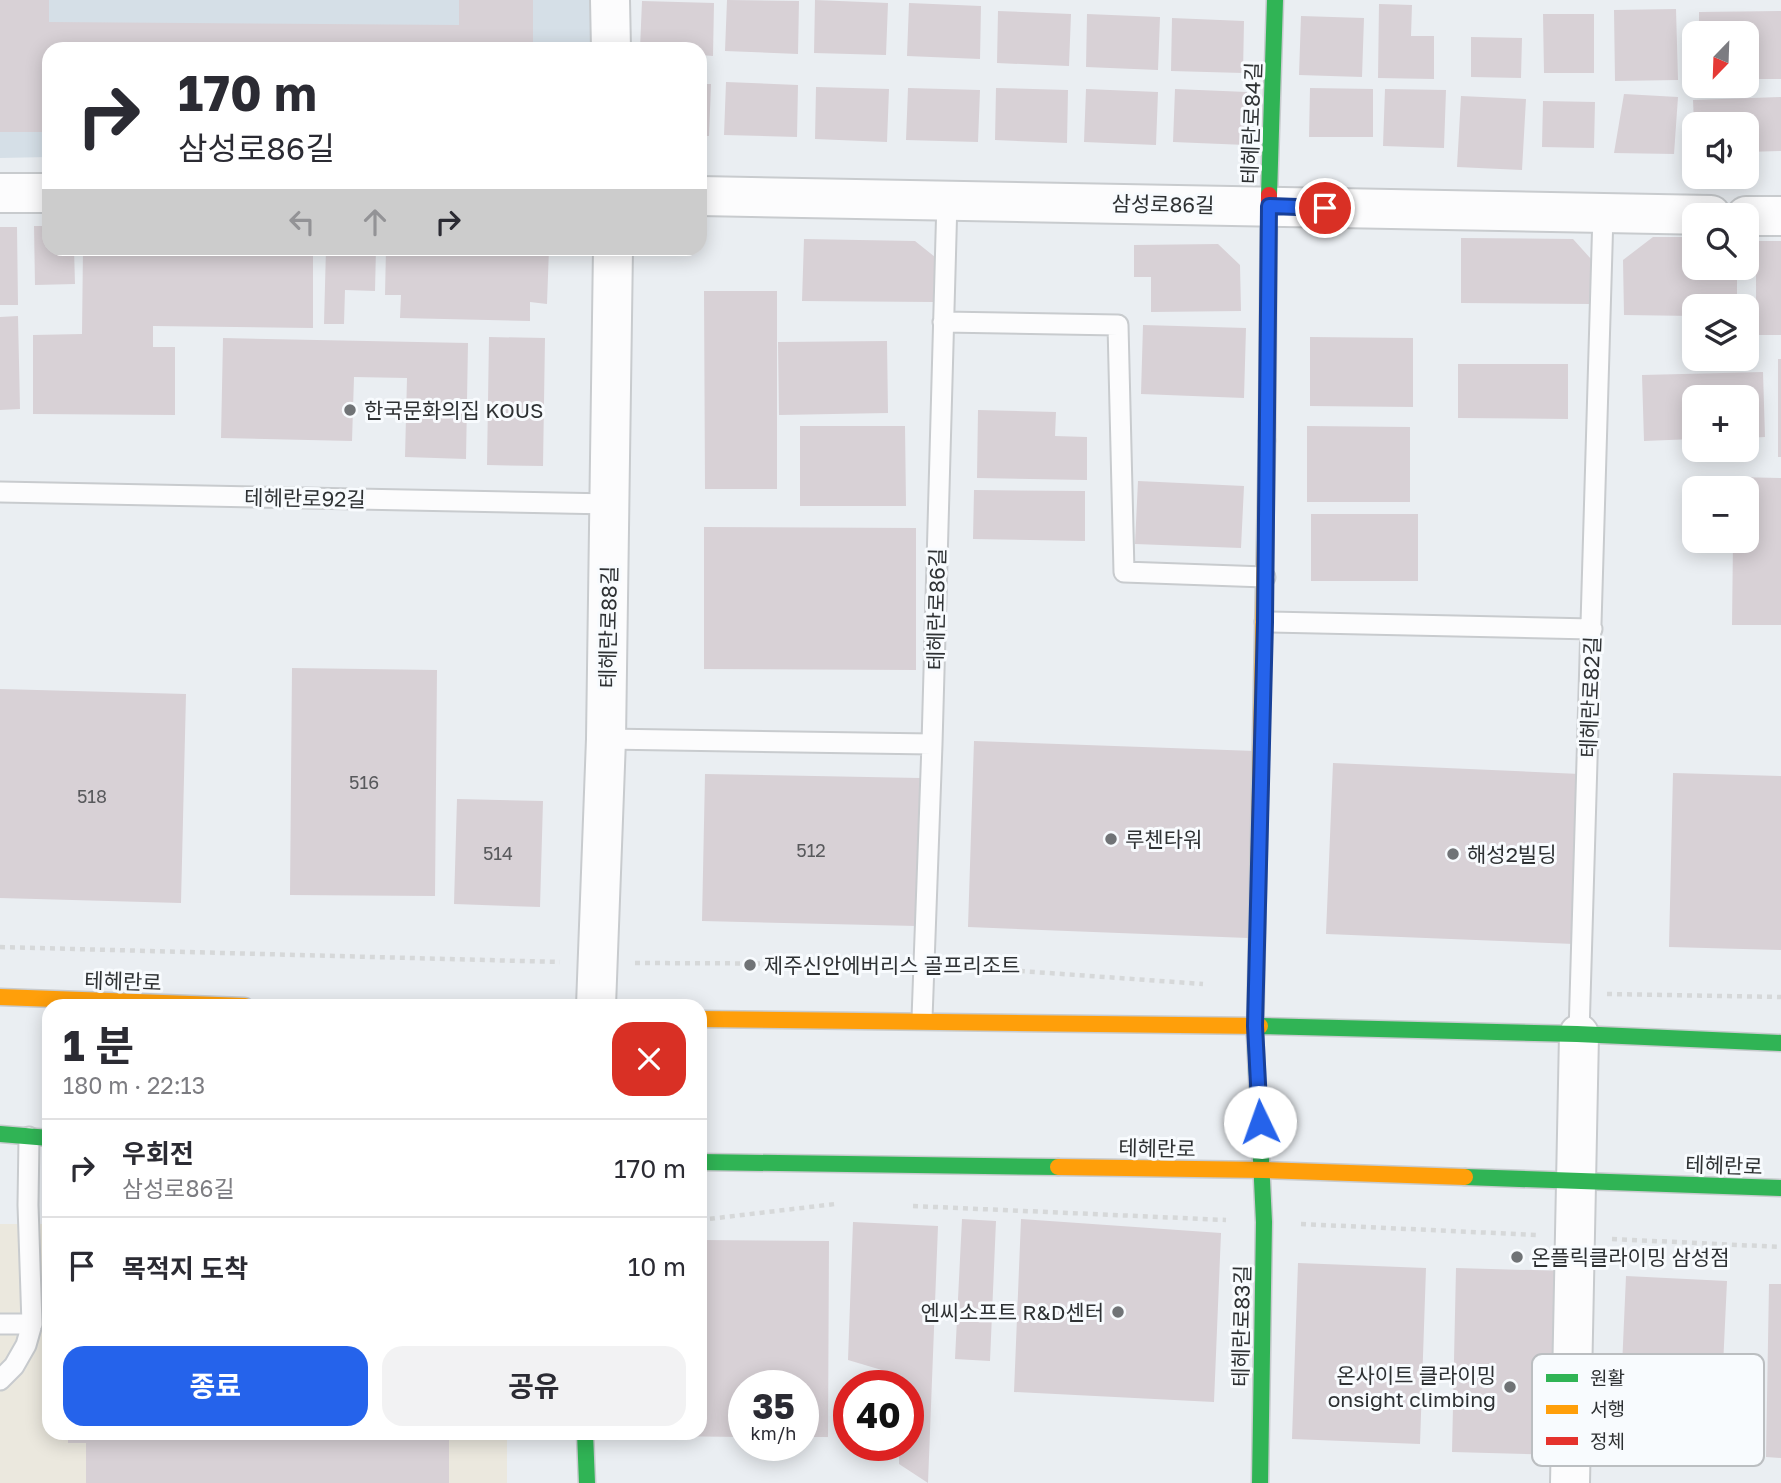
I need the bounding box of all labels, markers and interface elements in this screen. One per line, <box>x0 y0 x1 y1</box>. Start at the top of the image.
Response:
north arrow <box>1682 21 1759 98</box>
map controls <box>1682 21 1759 553</box>
street label: 테헤란로84길 <box>1236 61 1266 185</box>
text: 170 m <box>178 63 317 122</box>
icon: right <box>63 70 154 161</box>
button: sound <box>1682 112 1759 189</box>
text: 삼성로86길 <box>178 129 335 167</box>
pin <box>1295 178 1355 238</box>
icon: arrive <box>1306 189 1344 227</box>
street label: 삼성로86길 <box>1111 190 1215 218</box>
icon: left <box>283 203 321 241</box>
icon: ahead <box>356 203 394 241</box>
icon: right <box>429 203 467 241</box>
button: search <box>1682 203 1759 280</box>
button: layers <box>1682 294 1759 371</box>
button: + <box>1682 385 1759 462</box>
place label: 한국문화의집 KOUS <box>364 397 544 423</box>
marker: 한국문화의집 KOUS <box>342 402 358 418</box>
button: − <box>1682 476 1759 553</box>
street label: 테헤란로92길 <box>244 484 366 512</box>
street label: 테헤란로86길 <box>922 548 950 670</box>
street label: 테헤란로88길 <box>594 566 622 688</box>
street label: 테헤란로82길 <box>1575 636 1605 758</box>
house number: 516 <box>349 771 379 793</box>
house number: 518 <box>77 785 107 807</box>
place label: 루첸타워 <box>1125 826 1202 852</box>
marker: 루첸타워 <box>1103 831 1119 847</box>
house number: 512 <box>796 839 826 861</box>
place label: 해성2빌딩 <box>1467 841 1556 867</box>
house number: 514 <box>483 842 513 864</box>
marker: 해성2빌딩 <box>1445 846 1461 862</box>
place label: 제주신안에버리스 골프리조트 <box>764 952 1020 978</box>
marker: 제주신안에버리스 골프리조트 <box>742 957 758 973</box>
street label: 테헤란로 <box>84 967 162 995</box>
text: 1 분 <box>63 1020 134 1070</box>
button: close <box>612 1022 686 1096</box>
text: 180 m · 22:13 <box>63 1071 205 1099</box>
position arrow <box>1223 1085 1297 1159</box>
street label: 테헤란로 <box>1118 1134 1196 1162</box>
text: 우회전 <box>122 1138 194 1169</box>
icon: right <box>63 1149 101 1187</box>
street label: 테헤란로 <box>1685 1151 1763 1179</box>
text: 170 m <box>614 1153 686 1184</box>
text: 삼성로86길 <box>122 1174 235 1202</box>
place label: 온플릭클라이밍 삼성점 <box>1531 1244 1729 1270</box>
icon: arrive <box>63 1247 101 1285</box>
marker: 온플릭클라이밍 삼성점 <box>1509 1249 1525 1265</box>
text: 10 m <box>628 1251 686 1282</box>
text: 목적지 도착 <box>122 1253 248 1284</box>
street label: 테헤란로83길 <box>1227 1265 1255 1387</box>
place label: 엔씨소프트 R&D센터 <box>920 1299 1104 1325</box>
marker: 엔씨소프트 R&D센터 <box>1110 1304 1126 1320</box>
button: 종료 <box>63 1346 368 1426</box>
button: 공유 <box>382 1346 686 1426</box>
legend <box>1532 1354 1764 1466</box>
place label: 온사이트 클라이밍 onsight climbing <box>1328 1362 1496 1412</box>
text: 원활 <box>1590 1366 1625 1389</box>
speed limit sign: 40 <box>833 1370 924 1461</box>
marker: 온사이트 클라이밍 onsight climbing <box>1502 1379 1518 1395</box>
text: 35 <box>752 1385 795 1427</box>
text: 서행 <box>1590 1397 1625 1420</box>
text: km/h <box>751 1422 796 1444</box>
text: 정체 <box>1590 1429 1625 1452</box>

